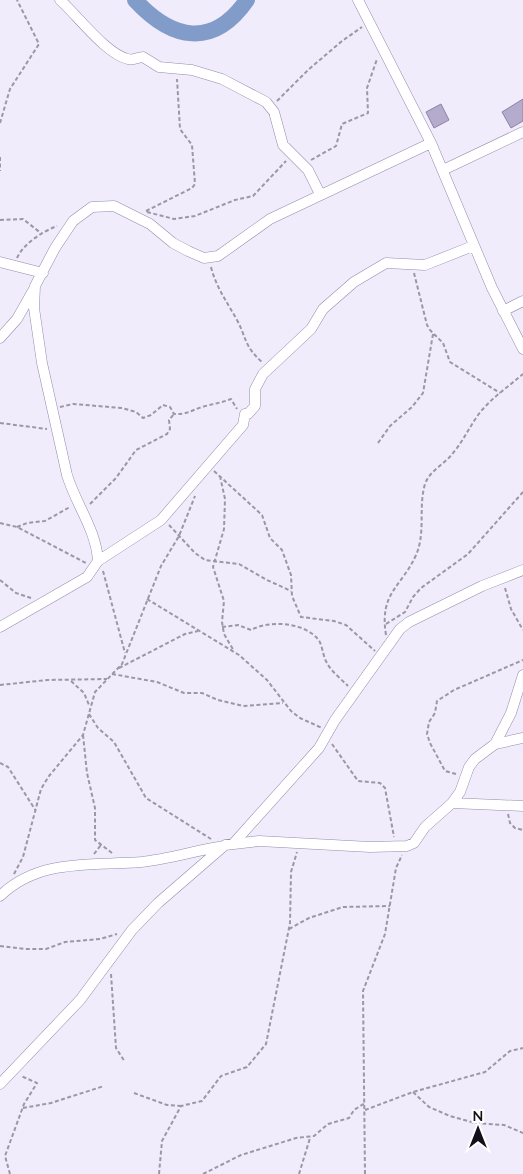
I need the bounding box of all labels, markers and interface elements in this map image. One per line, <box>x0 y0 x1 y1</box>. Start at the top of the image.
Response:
north arrow <box>453 1104 503 1154</box>
text: N <box>473 1107 483 1124</box>

